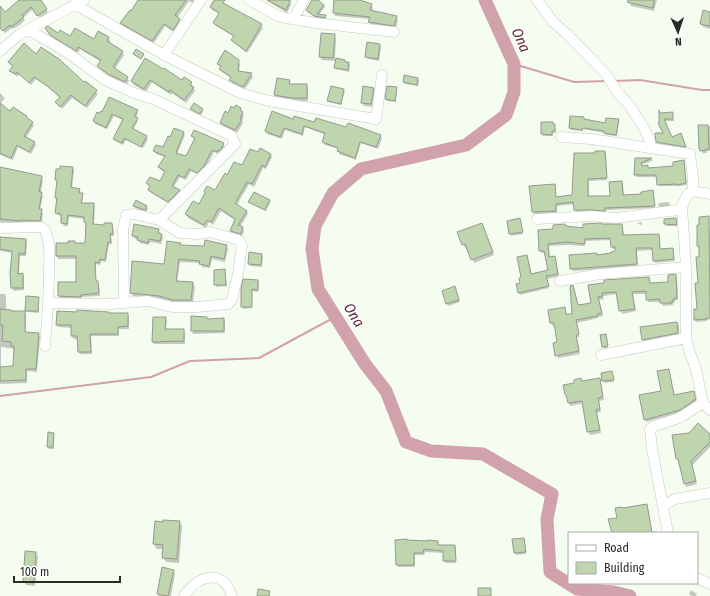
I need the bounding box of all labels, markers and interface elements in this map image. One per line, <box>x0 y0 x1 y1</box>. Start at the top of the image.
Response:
north arrow <box>658 12 698 52</box>
water label: Ona <box>508 25 534 55</box>
text: N <box>675 35 682 48</box>
water label: Ona <box>340 300 368 331</box>
legend <box>568 532 698 584</box>
text: Road <box>604 541 629 555</box>
scale bar <box>14 558 120 584</box>
text: Building <box>604 561 645 575</box>
text: 100 m <box>20 565 49 579</box>

